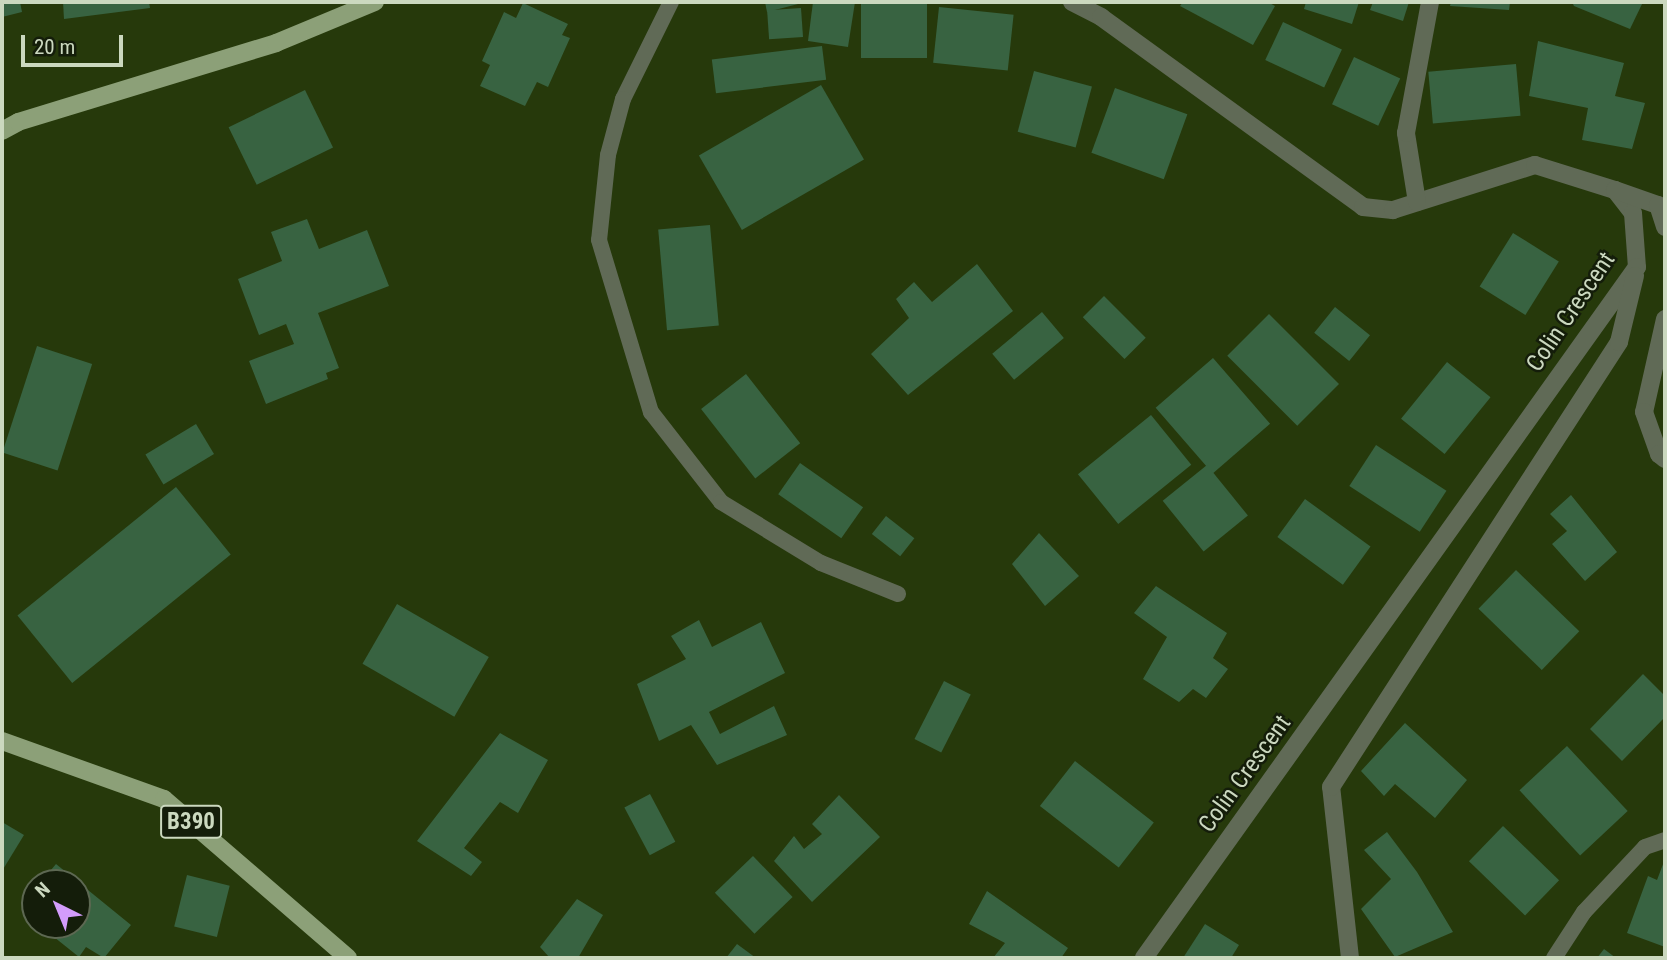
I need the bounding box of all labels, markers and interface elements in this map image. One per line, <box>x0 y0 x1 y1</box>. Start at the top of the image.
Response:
scale bar <box>24 21 126 65</box>
text: 20 m <box>34 35 75 59</box>
street label: Colin Crescent <box>1521 247 1621 377</box>
street label: Colin Crescent <box>1193 710 1297 838</box>
road number: B390 <box>160 802 222 842</box>
north arrow <box>21 869 91 939</box>
text: N <box>31 877 55 902</box>

